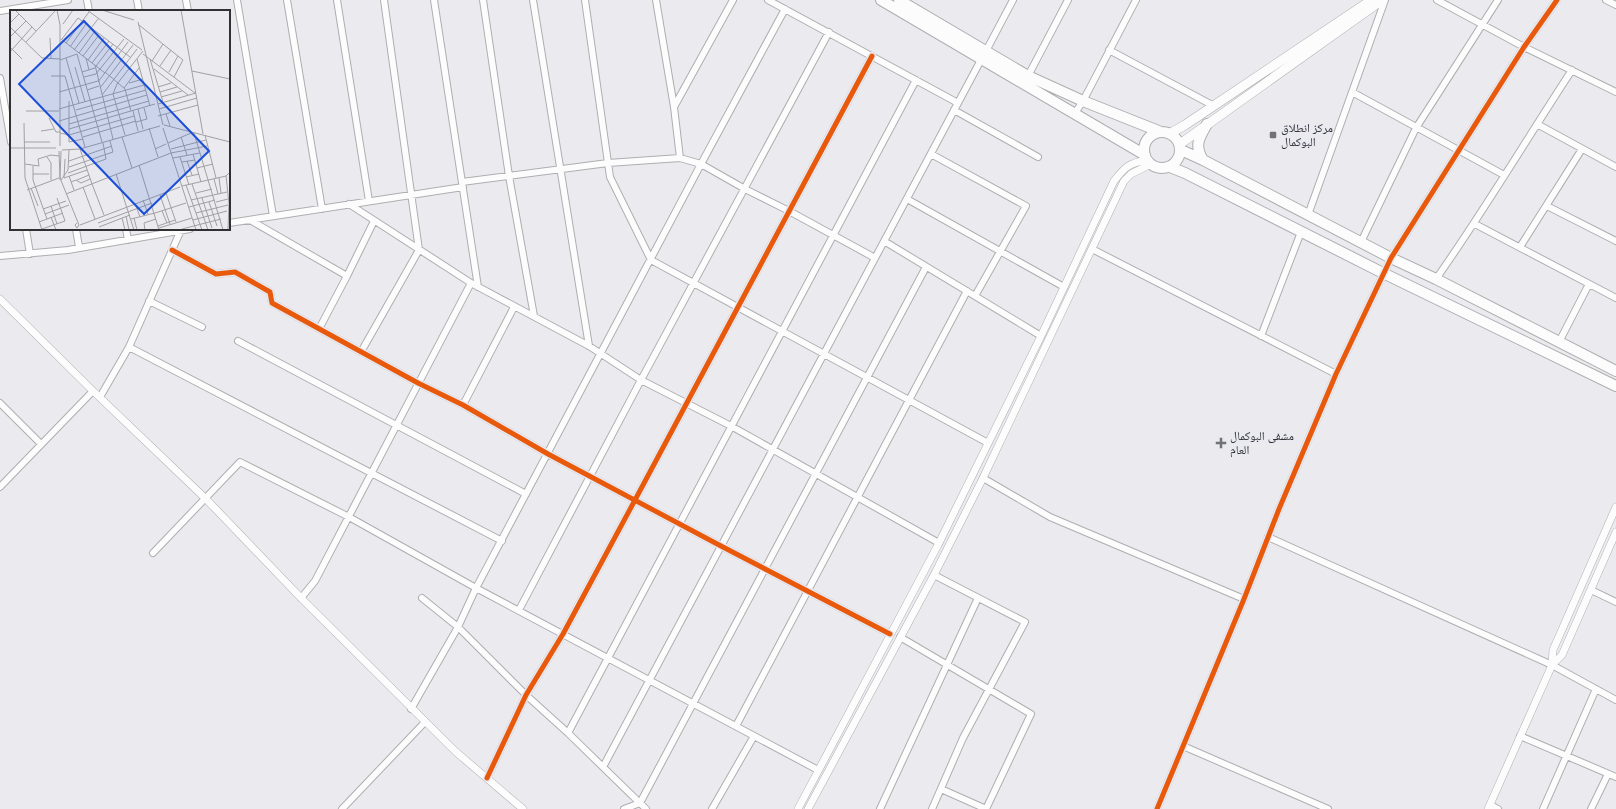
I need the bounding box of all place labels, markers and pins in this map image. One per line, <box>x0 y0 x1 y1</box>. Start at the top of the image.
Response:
place label: مركز انطلاق البوكمال <box>1281 120 1333 150</box>
marker: مركز انطلاق البوكمال <box>1268 130 1278 140</box>
place label: مشفى البوكمال العام <box>1230 428 1294 458</box>
marker: مشفى البوكمال العام <box>1215 437 1227 449</box>

